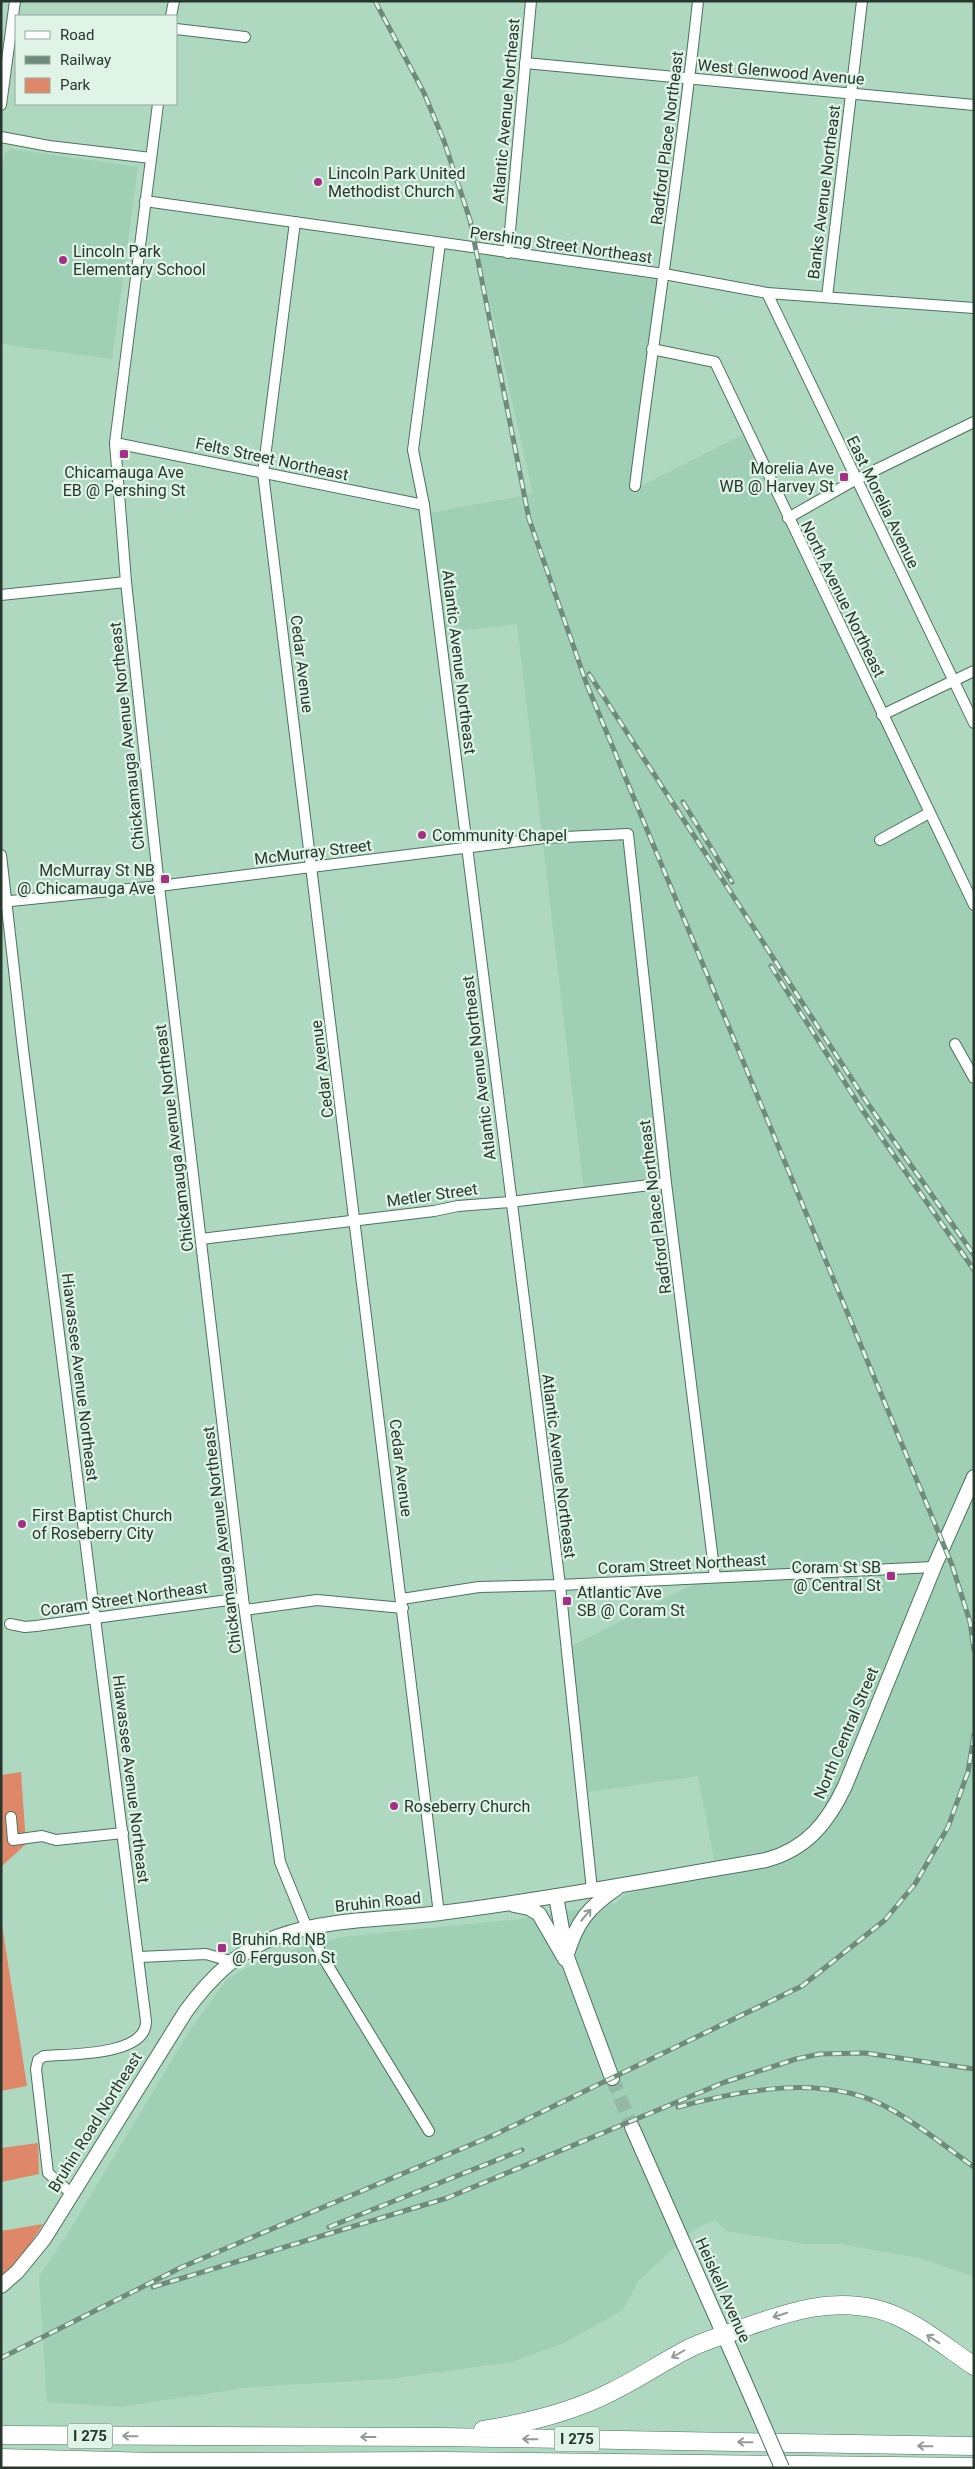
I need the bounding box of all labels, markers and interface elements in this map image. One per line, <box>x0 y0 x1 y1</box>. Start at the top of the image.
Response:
legend <box>15 15 178 105</box>
street label: Atlantic Avenue Northeast <box>488 18 524 204</box>
text: Road <box>60 26 94 44</box>
street label: Radford Place Northeast <box>647 50 687 226</box>
text: Railway <box>60 51 111 69</box>
street label: West Glenwood Avenue <box>697 55 865 89</box>
text: Park <box>60 76 91 94</box>
street label: Banks Avenue Northeast <box>804 104 844 280</box>
place label: Lincoln Park United Methodist Church <box>328 164 466 201</box>
marker: Lincoln Park United Methodist Church <box>312 176 324 188</box>
street label: Pershing Street Northeast <box>469 223 653 267</box>
place label: Lincoln Park Elementary School <box>73 242 206 279</box>
marker: Lincoln Park Elementary School <box>57 254 69 266</box>
street label: East Morelia Avenue <box>843 433 923 571</box>
street label: Felts Street Northeast <box>194 434 350 484</box>
marker: Chicamauga Ave EB @ Pershing St <box>118 448 130 460</box>
place label: Morelia Ave WB @ Harvey St <box>720 459 834 496</box>
place label: Chicamauga Ave EB @ Pershing St <box>63 463 185 500</box>
marker: Morelia Ave WB @ Harvey St <box>838 471 850 483</box>
street label: North Avenue Northeast <box>797 518 889 680</box>
street label: Atlantic Avenue Northeast <box>438 569 480 755</box>
street label: Cedar Avenue <box>287 614 317 714</box>
street label: Chickamauga Avenue Northeast <box>106 621 148 851</box>
place label: Community Chapel <box>432 826 567 845</box>
marker: Community Chapel <box>416 829 428 841</box>
street label: McMurray Street <box>253 835 373 869</box>
place label: McMurray St NB @ Chicamauga Ave <box>17 861 155 898</box>
marker: McMurray St NB @ Chicamauga Ave <box>159 873 171 885</box>
street label: Atlantic Avenue Northeast <box>458 975 500 1161</box>
street label: Cedar Avenue <box>307 1019 337 1119</box>
street label: Chickamauga Avenue Northeast <box>151 1023 197 1253</box>
street label: Radford Place Northeast <box>635 1119 675 1295</box>
street label: Metler Street <box>385 1179 479 1211</box>
street label: Hiawassee Avenue Northeast <box>58 1272 102 1482</box>
street label: Atlantic Avenue Northeast <box>538 1373 580 1559</box>
street label: Cedar Avenue <box>386 1418 416 1518</box>
street label: Chickamauga Avenue Northeast <box>199 1425 245 1655</box>
place label: First Baptist Church of Roseberry City <box>32 1506 172 1543</box>
marker: First Baptist Church of Roseberry City <box>16 1518 28 1530</box>
street label: Coram Street Northeast <box>597 1550 767 1578</box>
place label: Coram St SB @ Central St <box>791 1558 881 1595</box>
marker: Coram St SB @ Central St <box>885 1570 897 1582</box>
street label: Coram Street Northeast <box>39 1578 209 1620</box>
place label: Atlantic Ave SB @ Coram St <box>577 1583 685 1620</box>
marker: Atlantic Ave SB @ Coram St <box>561 1595 573 1607</box>
street label: North Central Street <box>810 1664 882 1802</box>
street label: Hiawassee Avenue Northeast <box>109 1674 153 1884</box>
place label: Roseberry Church <box>404 1797 530 1816</box>
marker: Roseberry Church <box>388 1800 400 1812</box>
street label: Bruhin Road <box>334 1888 422 1916</box>
one-way arrow <box>580 1908 591 1921</box>
place label: Bruhin Rd NB @ Ferguson St <box>232 1930 336 1967</box>
marker: Bruhin Rd NB @ Ferguson St <box>216 1942 228 1954</box>
street label: Bruhin Road Northeast <box>44 2048 146 2196</box>
street label: Heiskell Avenue <box>691 2235 755 2345</box>
one-way arrow <box>772 2310 788 2320</box>
one-way arrow <box>926 2334 940 2344</box>
one-way arrow <box>671 2350 686 2360</box>
road number: I 275 <box>68 2424 112 2448</box>
road number: I 275 <box>554 2426 600 2452</box>
one-way arrow <box>123 2431 139 2441</box>
one-way arrow <box>360 2432 376 2442</box>
one-way arrow <box>522 2434 538 2443</box>
one-way arrow <box>737 2437 754 2447</box>
one-way arrow <box>917 2441 933 2450</box>

